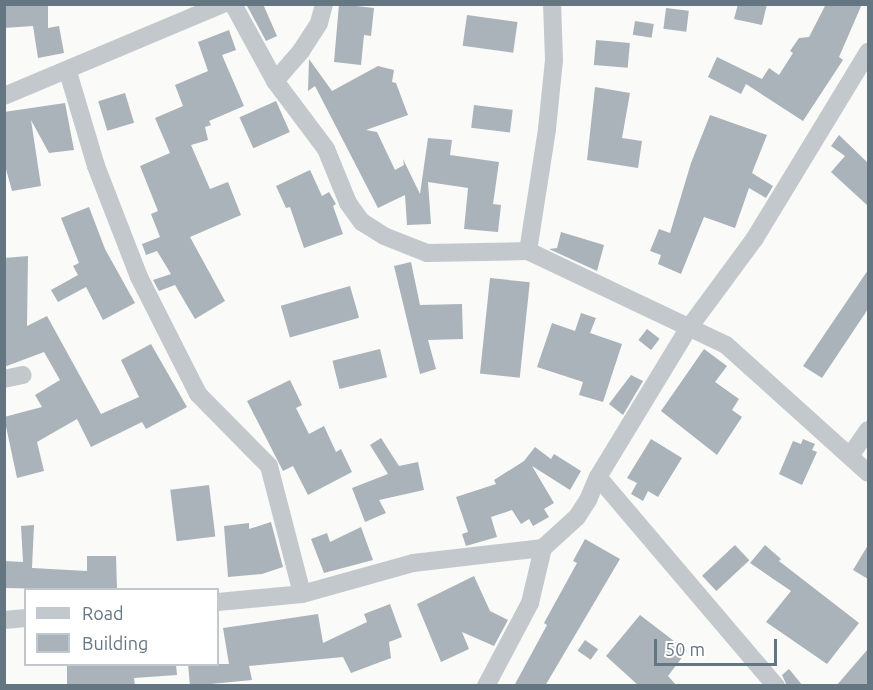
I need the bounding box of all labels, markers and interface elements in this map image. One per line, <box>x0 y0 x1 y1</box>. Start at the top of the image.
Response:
legend <box>24 588 219 666</box>
text: Road <box>82 603 124 623</box>
scale bar <box>657 627 780 665</box>
text: Building <box>82 633 148 653</box>
text: 50 m <box>665 639 705 659</box>

